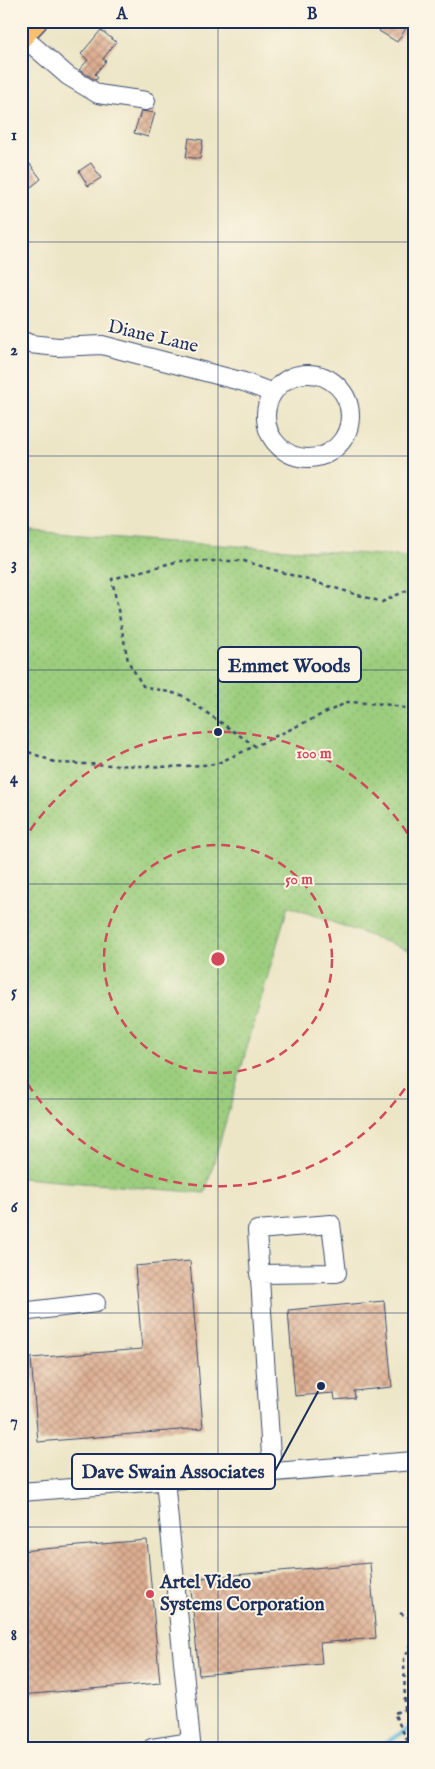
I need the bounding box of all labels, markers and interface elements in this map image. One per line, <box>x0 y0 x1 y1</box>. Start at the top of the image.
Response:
text: A <box>116 5 129 25</box>
text: B <box>307 5 318 25</box>
text: 1 <box>11 126 17 146</box>
street label: Diane Lane <box>105 315 201 359</box>
text: 2 <box>10 341 18 361</box>
text: 3 <box>11 555 17 575</box>
callout: Emmet Woods <box>218 647 361 682</box>
text: Emmet Woods <box>228 654 350 679</box>
text: 100 m <box>296 744 332 763</box>
text: 4 <box>10 769 19 789</box>
text: 50 m <box>285 870 313 889</box>
centre of rings <box>209 950 227 968</box>
text: 5 <box>11 983 17 1003</box>
text: 6 <box>11 1198 19 1218</box>
text: 7 <box>10 1412 18 1432</box>
callout: Dave Swain Associates <box>72 1454 275 1489</box>
text: Dave Swain Associates <box>82 1460 264 1485</box>
place label: Artel Video Systems Corporation <box>159 1571 325 1617</box>
marker: Artel Video Systems Corporation <box>144 1588 156 1600</box>
text: 8 <box>11 1626 17 1646</box>

